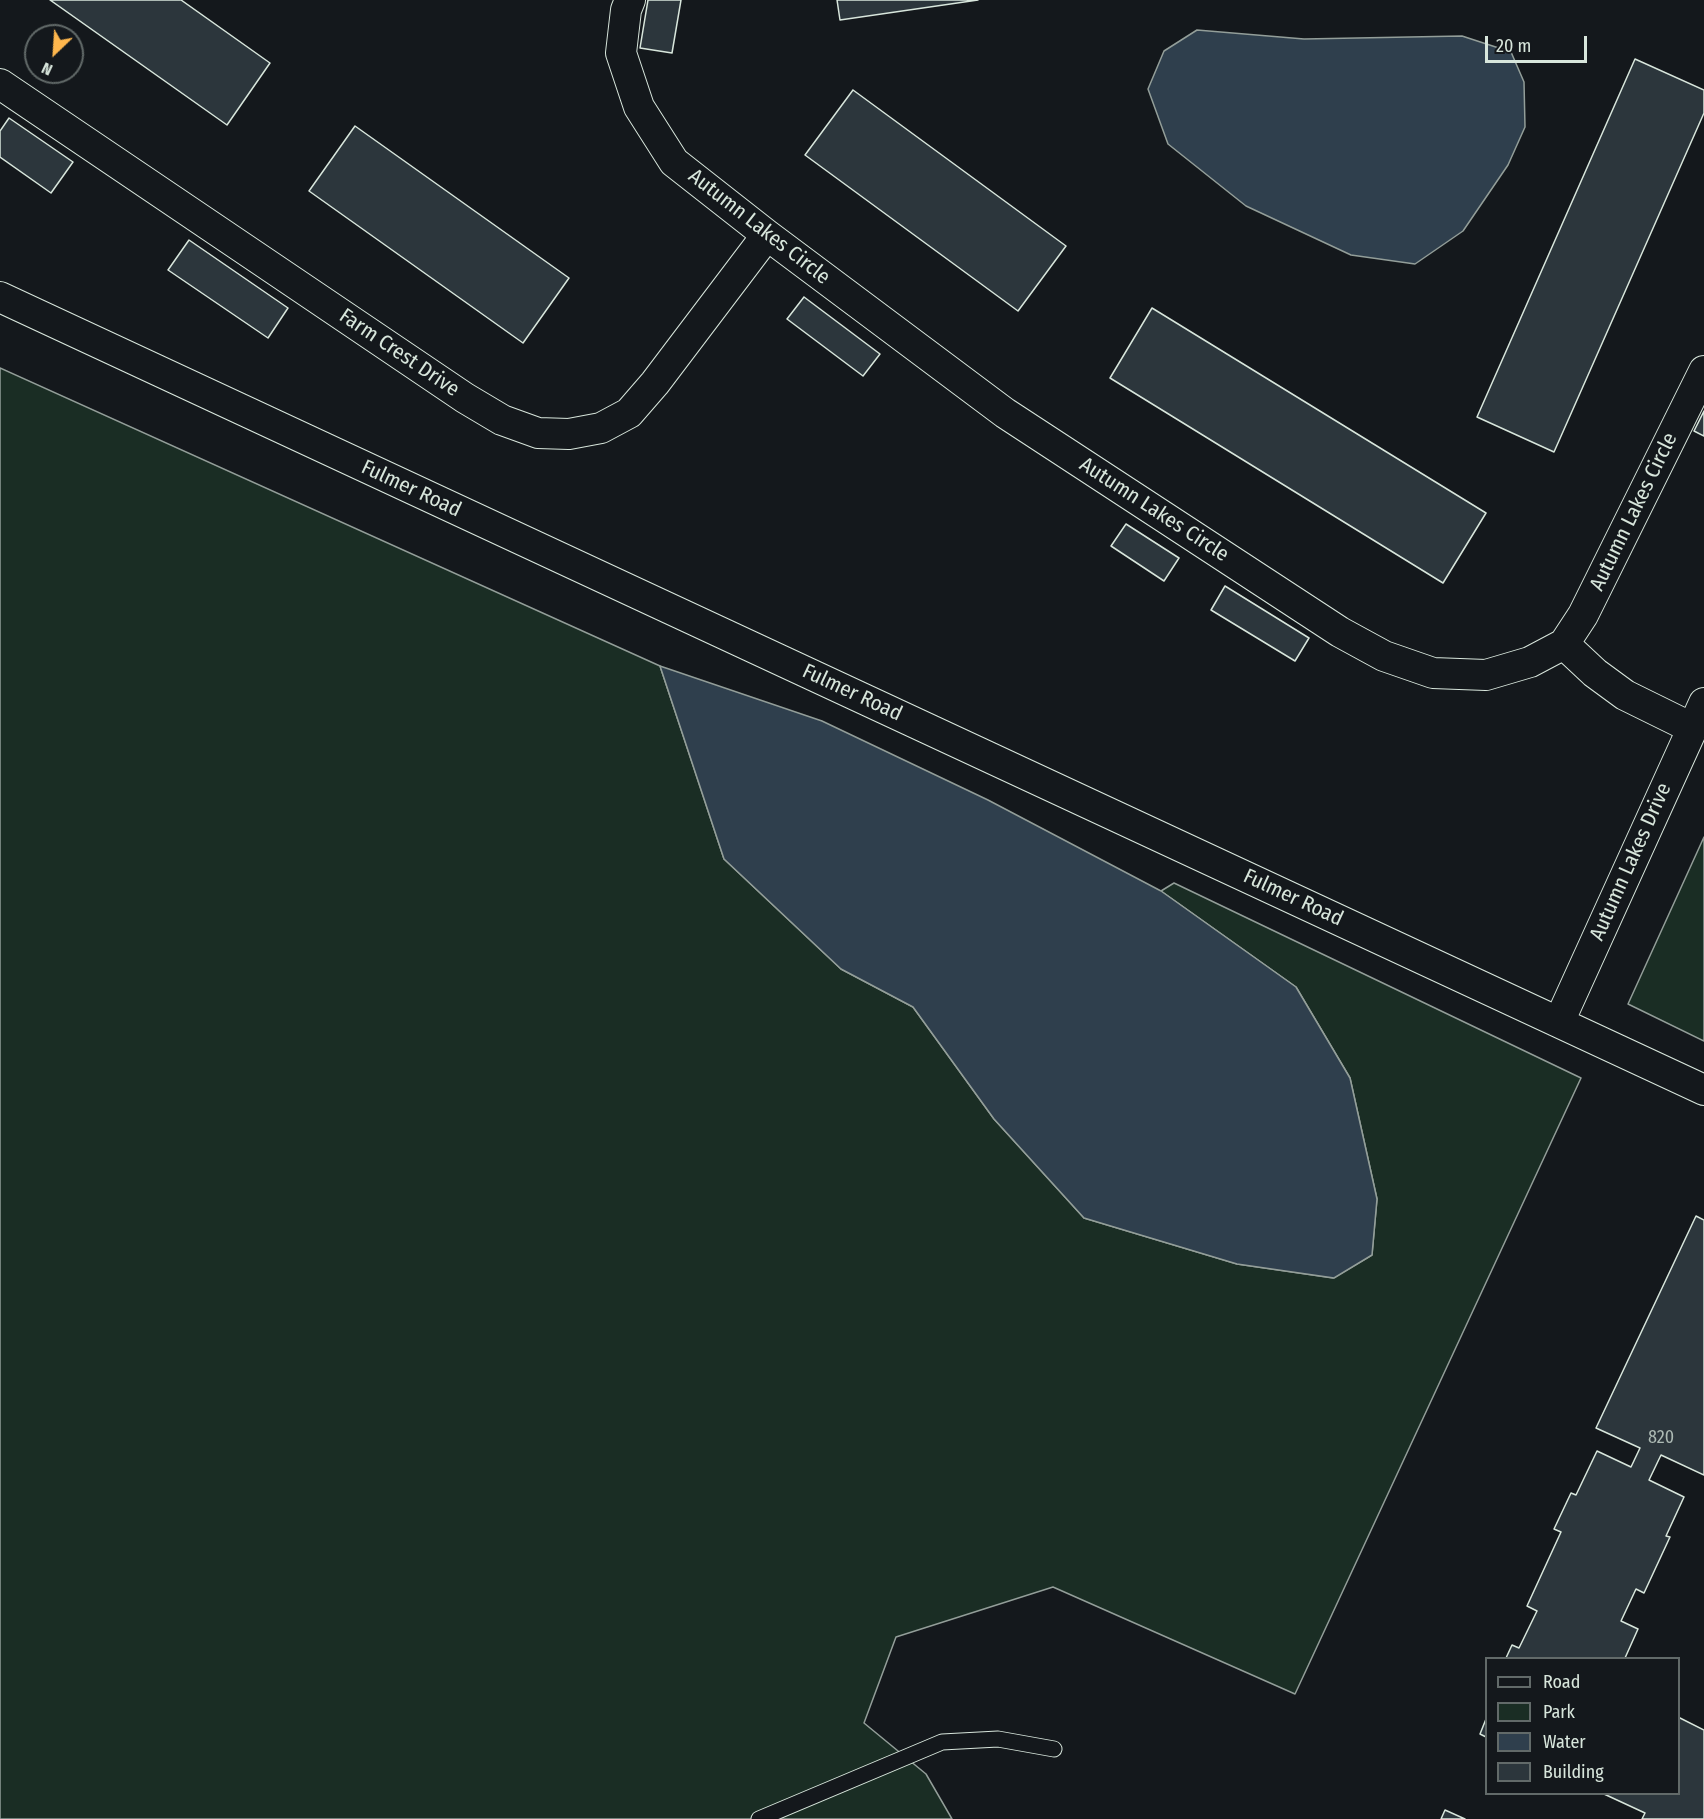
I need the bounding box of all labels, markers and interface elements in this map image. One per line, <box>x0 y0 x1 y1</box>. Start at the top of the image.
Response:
north arrow <box>24 24 84 84</box>
scale bar <box>1488 24 1590 62</box>
text: 20 m <box>1496 35 1531 57</box>
text: N <box>39 58 55 80</box>
street label: Autumn Lakes Circle <box>683 164 835 290</box>
street label: Farm Crest Drive <box>334 304 464 402</box>
street label: Autumn Lakes Circle <box>1585 429 1683 595</box>
street label: Autumn Lakes Circle <box>1075 452 1233 568</box>
street label: Fulmer Road <box>357 455 465 523</box>
street label: Fulmer Road <box>798 659 906 727</box>
street label: Autumn Lakes Drive <box>1585 779 1677 945</box>
street label: Fulmer Road <box>1239 864 1347 932</box>
house number: 820 <box>1648 1427 1674 1449</box>
legend <box>1485 1657 1680 1795</box>
text: Road <box>1543 1671 1580 1693</box>
text: Park <box>1543 1701 1575 1723</box>
text: Water <box>1543 1731 1586 1753</box>
text: Building <box>1543 1761 1604 1783</box>

